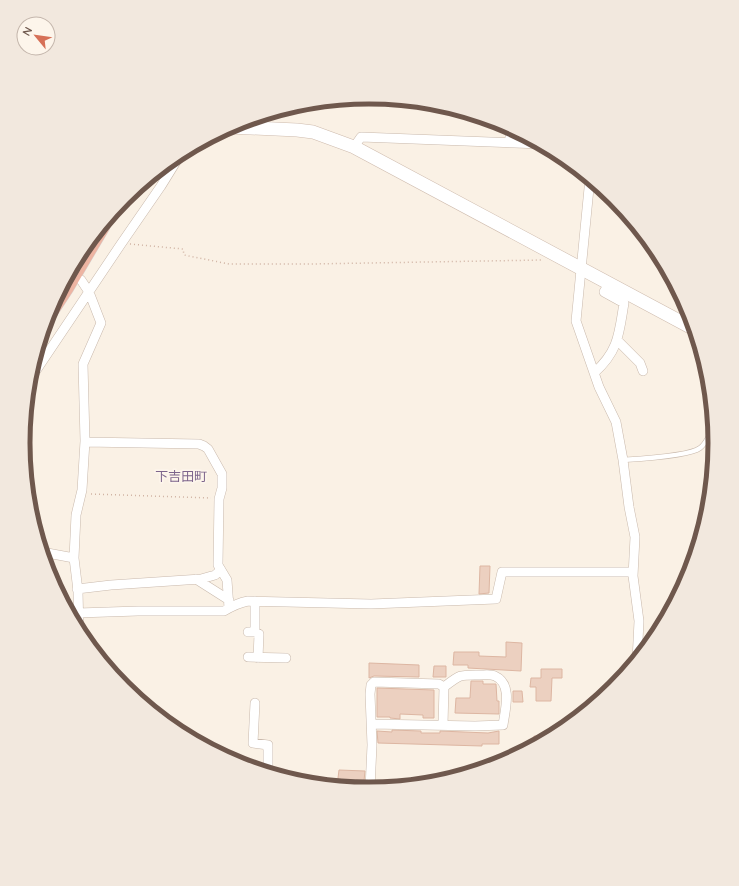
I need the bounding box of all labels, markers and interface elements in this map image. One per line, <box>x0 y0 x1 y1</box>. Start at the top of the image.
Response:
north arrow <box>16 16 56 56</box>
text: N <box>19 24 35 38</box>
district label: 下吉田町 <box>155 468 207 484</box>

